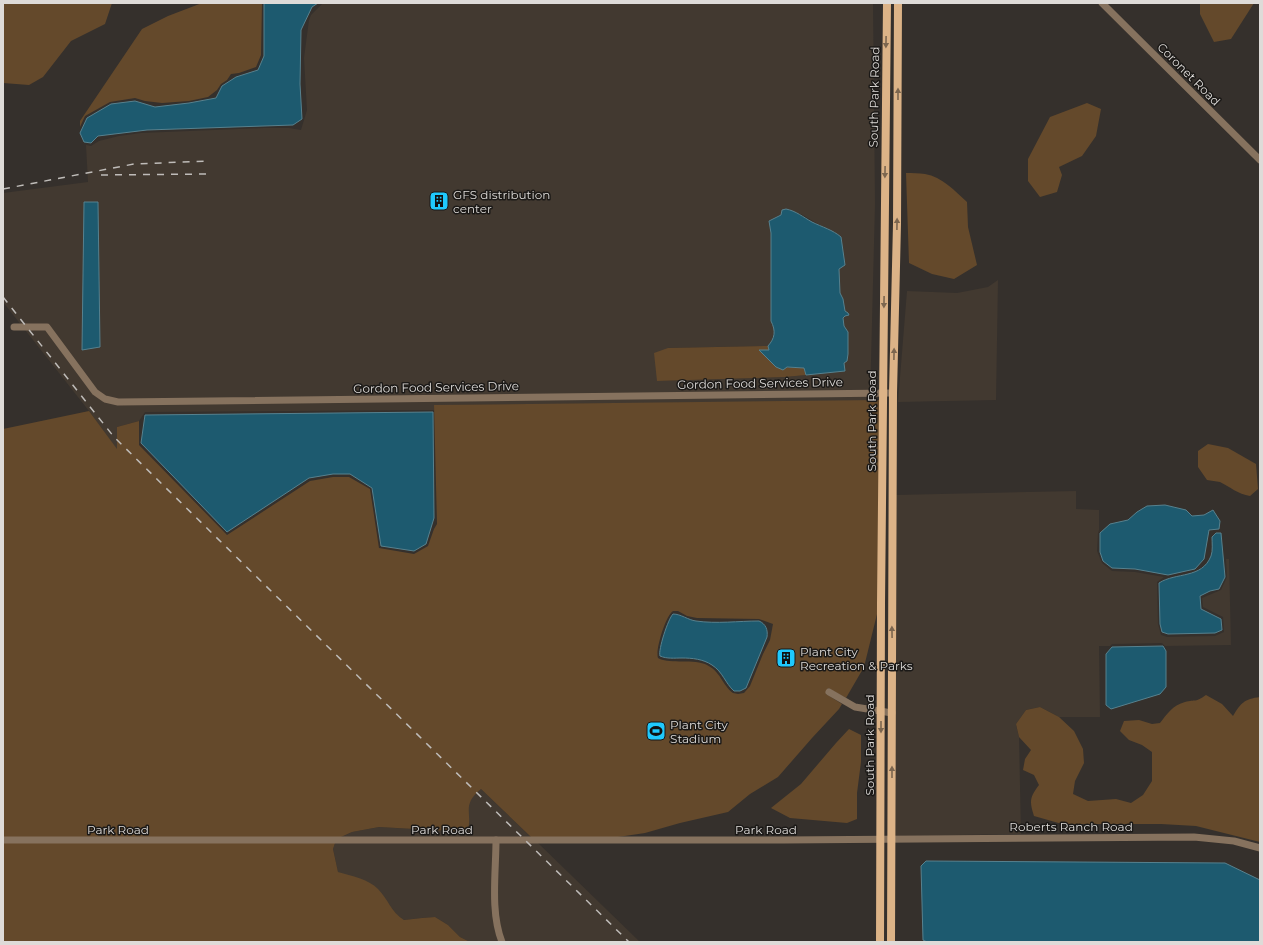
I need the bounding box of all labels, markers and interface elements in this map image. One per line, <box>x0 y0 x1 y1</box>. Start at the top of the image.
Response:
one-way arrow <box>883 36 889 49</box>
street label: Coronet Road <box>1154 39 1224 109</box>
street label: South Park Road <box>866 46 882 148</box>
one-way arrow <box>895 87 901 100</box>
one-way arrow <box>882 166 888 179</box>
place label: GFS distribution center <box>453 187 550 216</box>
building icon: GFS distribution center <box>428 190 450 212</box>
one-way arrow <box>894 217 900 230</box>
one-way arrow <box>881 296 887 309</box>
one-way arrow <box>891 347 897 360</box>
street label: South Park Road <box>864 370 879 472</box>
street label: Gordon Food Services Drive <box>677 374 843 392</box>
street label: Gordon Food Services Drive <box>353 378 519 396</box>
one-way arrow <box>889 626 896 639</box>
place label: Plant City Recreation & Parks <box>800 644 913 673</box>
building icon: Plant City Recreation & Parks <box>775 647 797 669</box>
street label: South Park Road <box>862 694 877 796</box>
place label: Plant City Stadium <box>670 717 728 746</box>
sports icon: Plant City Stadium <box>645 720 667 742</box>
one-way arrow <box>878 721 884 734</box>
one-way arrow <box>889 765 895 778</box>
street label: Roberts Ranch Road <box>1009 819 1133 834</box>
street label: Park Road <box>87 822 149 837</box>
street label: Park Road <box>411 822 473 837</box>
street label: Park Road <box>735 822 797 837</box>

